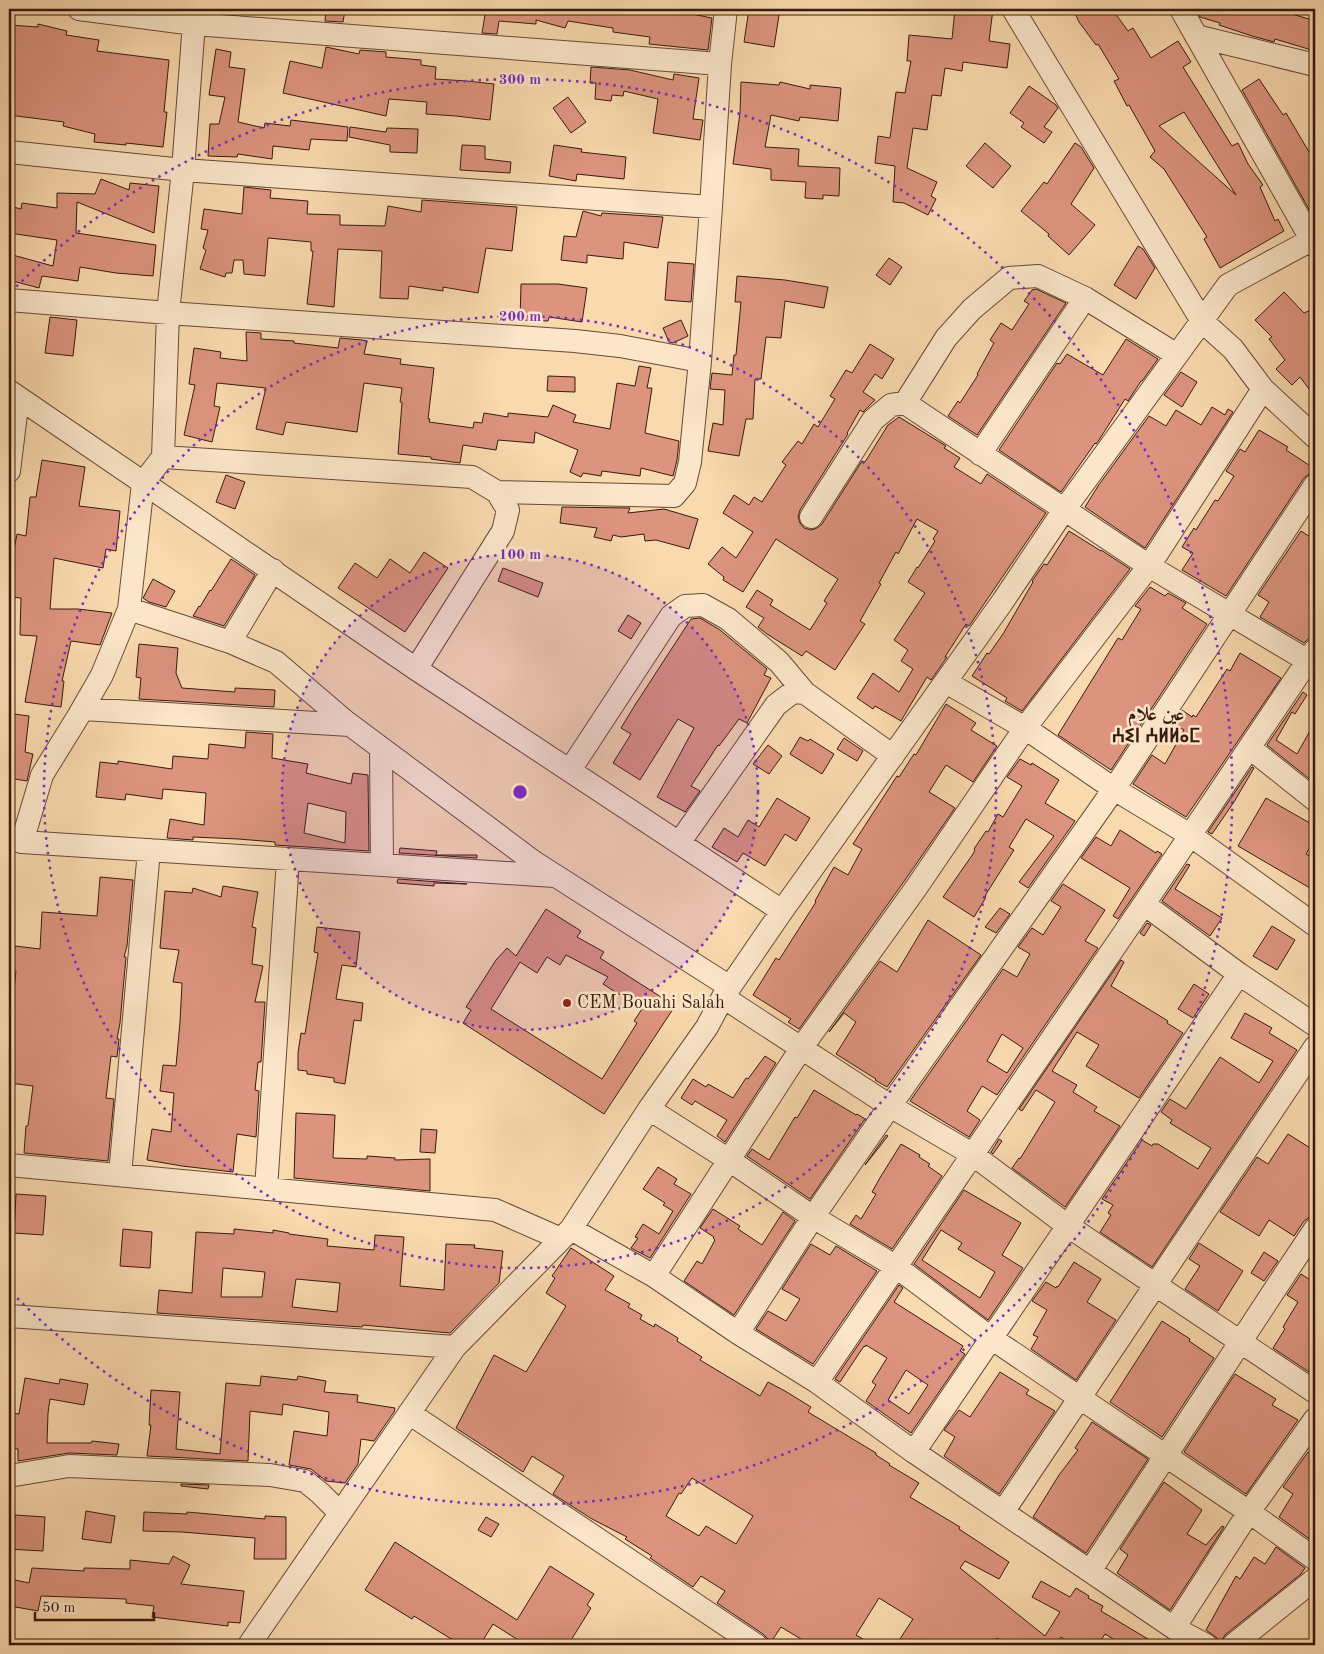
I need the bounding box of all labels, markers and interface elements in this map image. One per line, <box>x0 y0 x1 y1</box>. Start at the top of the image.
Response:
text: 300 m <box>499 73 541 88</box>
text: 200 m <box>499 310 541 325</box>
text: 100 m <box>499 548 541 563</box>
district label: عين علام ⵄⵉⵏ ⵄⵍⵍⴰⵎ <box>1112 705 1200 747</box>
centre of rings <box>511 783 529 801</box>
place label: CEM Bouahi Salah <box>577 994 725 1012</box>
marker: CEM Bouahi Salah <box>561 997 573 1009</box>
scale bar <box>35 1589 154 1621</box>
text: 50 m <box>42 1601 76 1616</box>

